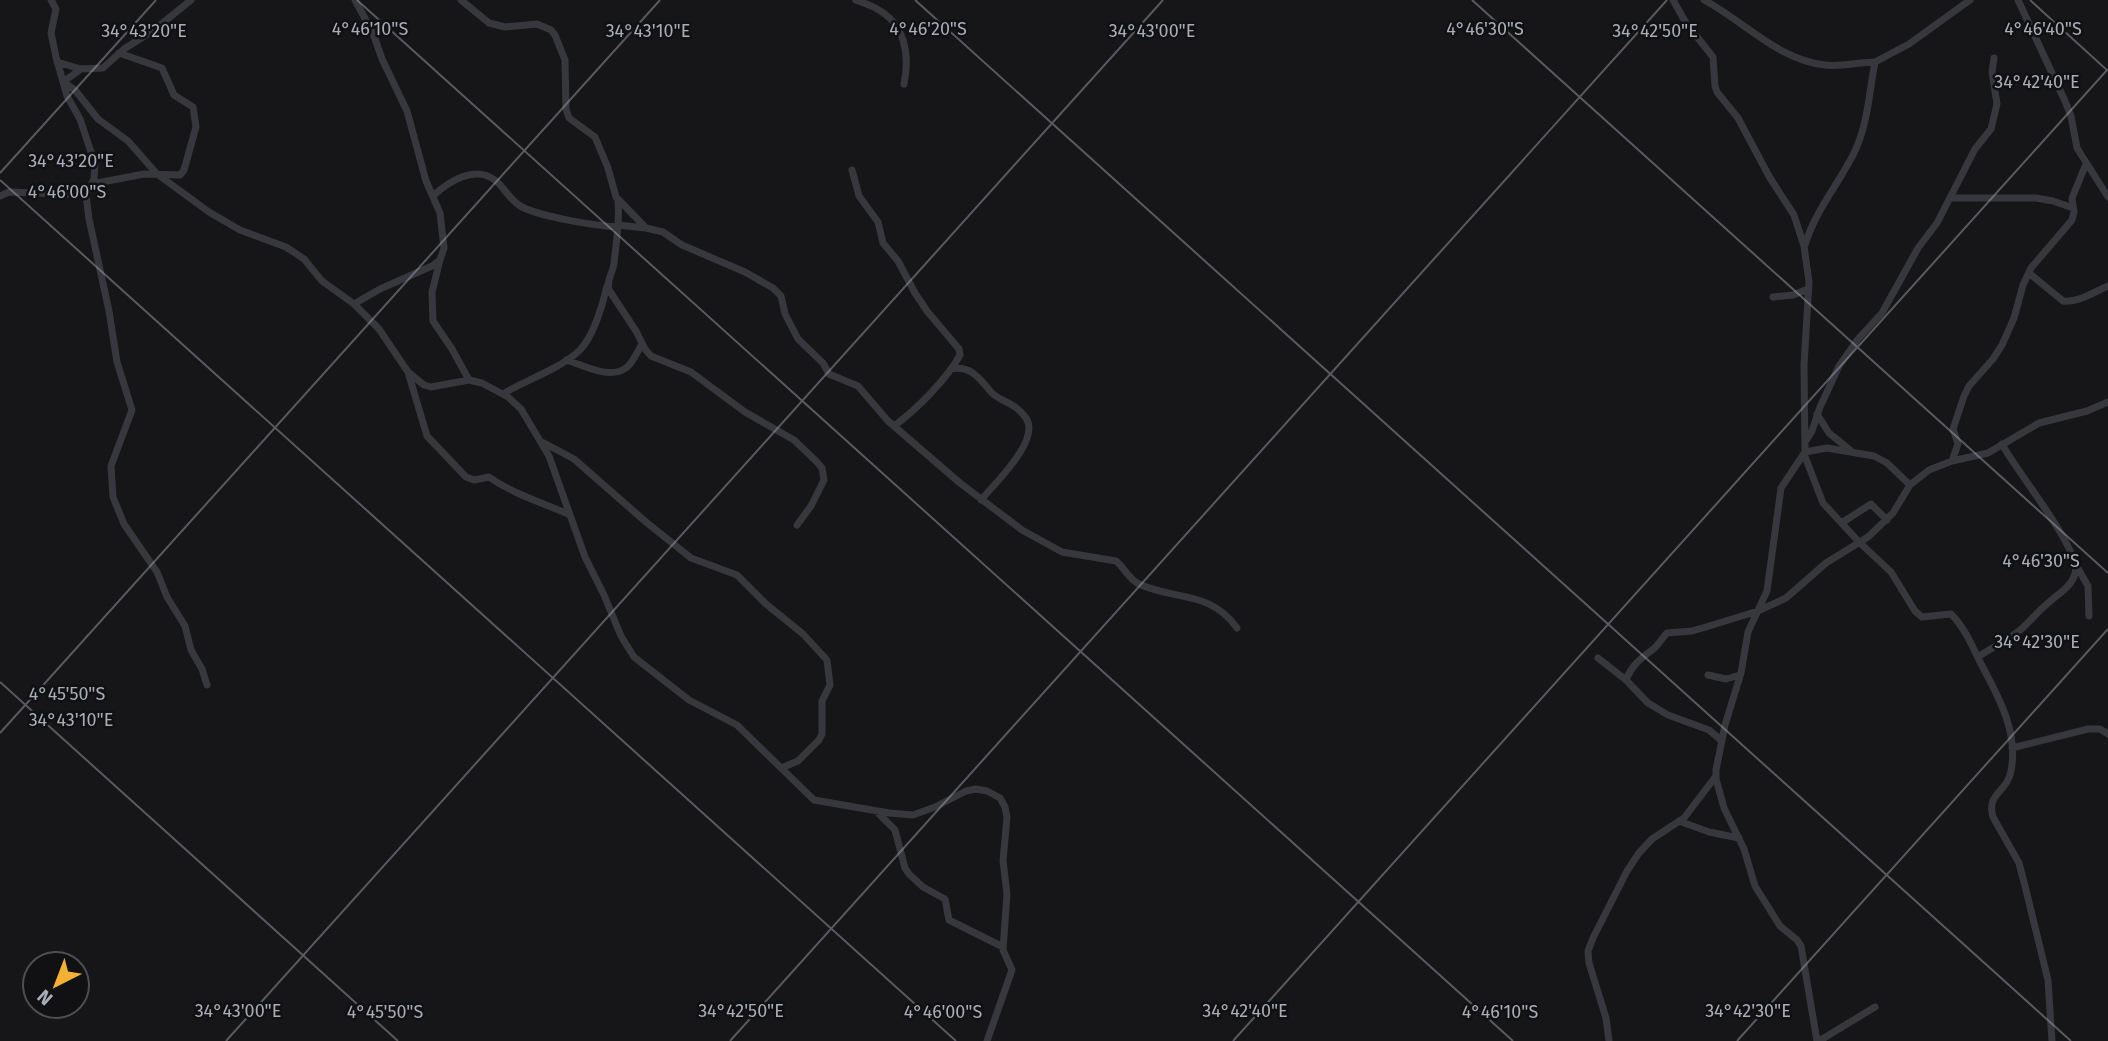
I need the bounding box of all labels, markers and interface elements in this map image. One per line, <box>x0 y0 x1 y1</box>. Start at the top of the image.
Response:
text: 4°46'10"S <box>332 18 408 40</box>
text: 4°46'20"S <box>889 18 967 40</box>
text: 4°46'30"S <box>1446 18 1524 40</box>
text: 4°46'40"S <box>2004 18 2082 40</box>
text: 34°43'20"E <box>101 20 187 42</box>
text: 34°43'10"E <box>606 20 690 42</box>
text: 34°43'00"E <box>1109 20 1195 42</box>
text: 34°42'50"E <box>1612 20 1698 42</box>
text: 34°42'40"E <box>1994 71 2080 93</box>
text: 34°43'20"E <box>28 150 114 172</box>
text: 4°46'00"S <box>28 181 106 203</box>
text: 4°46'30"S <box>2002 550 2080 572</box>
text: 34°42'30"E <box>1994 631 2080 653</box>
text: 4°45'50"S <box>29 683 106 705</box>
text: 34°43'10"E <box>29 709 113 731</box>
north arrow <box>21 950 91 1020</box>
text: N <box>33 984 57 1010</box>
text: 34°43'00"E <box>195 1000 281 1022</box>
text: 34°42'50"E <box>698 1000 784 1022</box>
text: 34°42'40"E <box>1202 1000 1288 1022</box>
text: 34°42'30"E <box>1705 1000 1791 1022</box>
text: 4°45'50"S <box>347 1001 424 1023</box>
text: 4°46'00"S <box>904 1001 982 1023</box>
text: 4°46'10"S <box>1462 1001 1538 1023</box>

